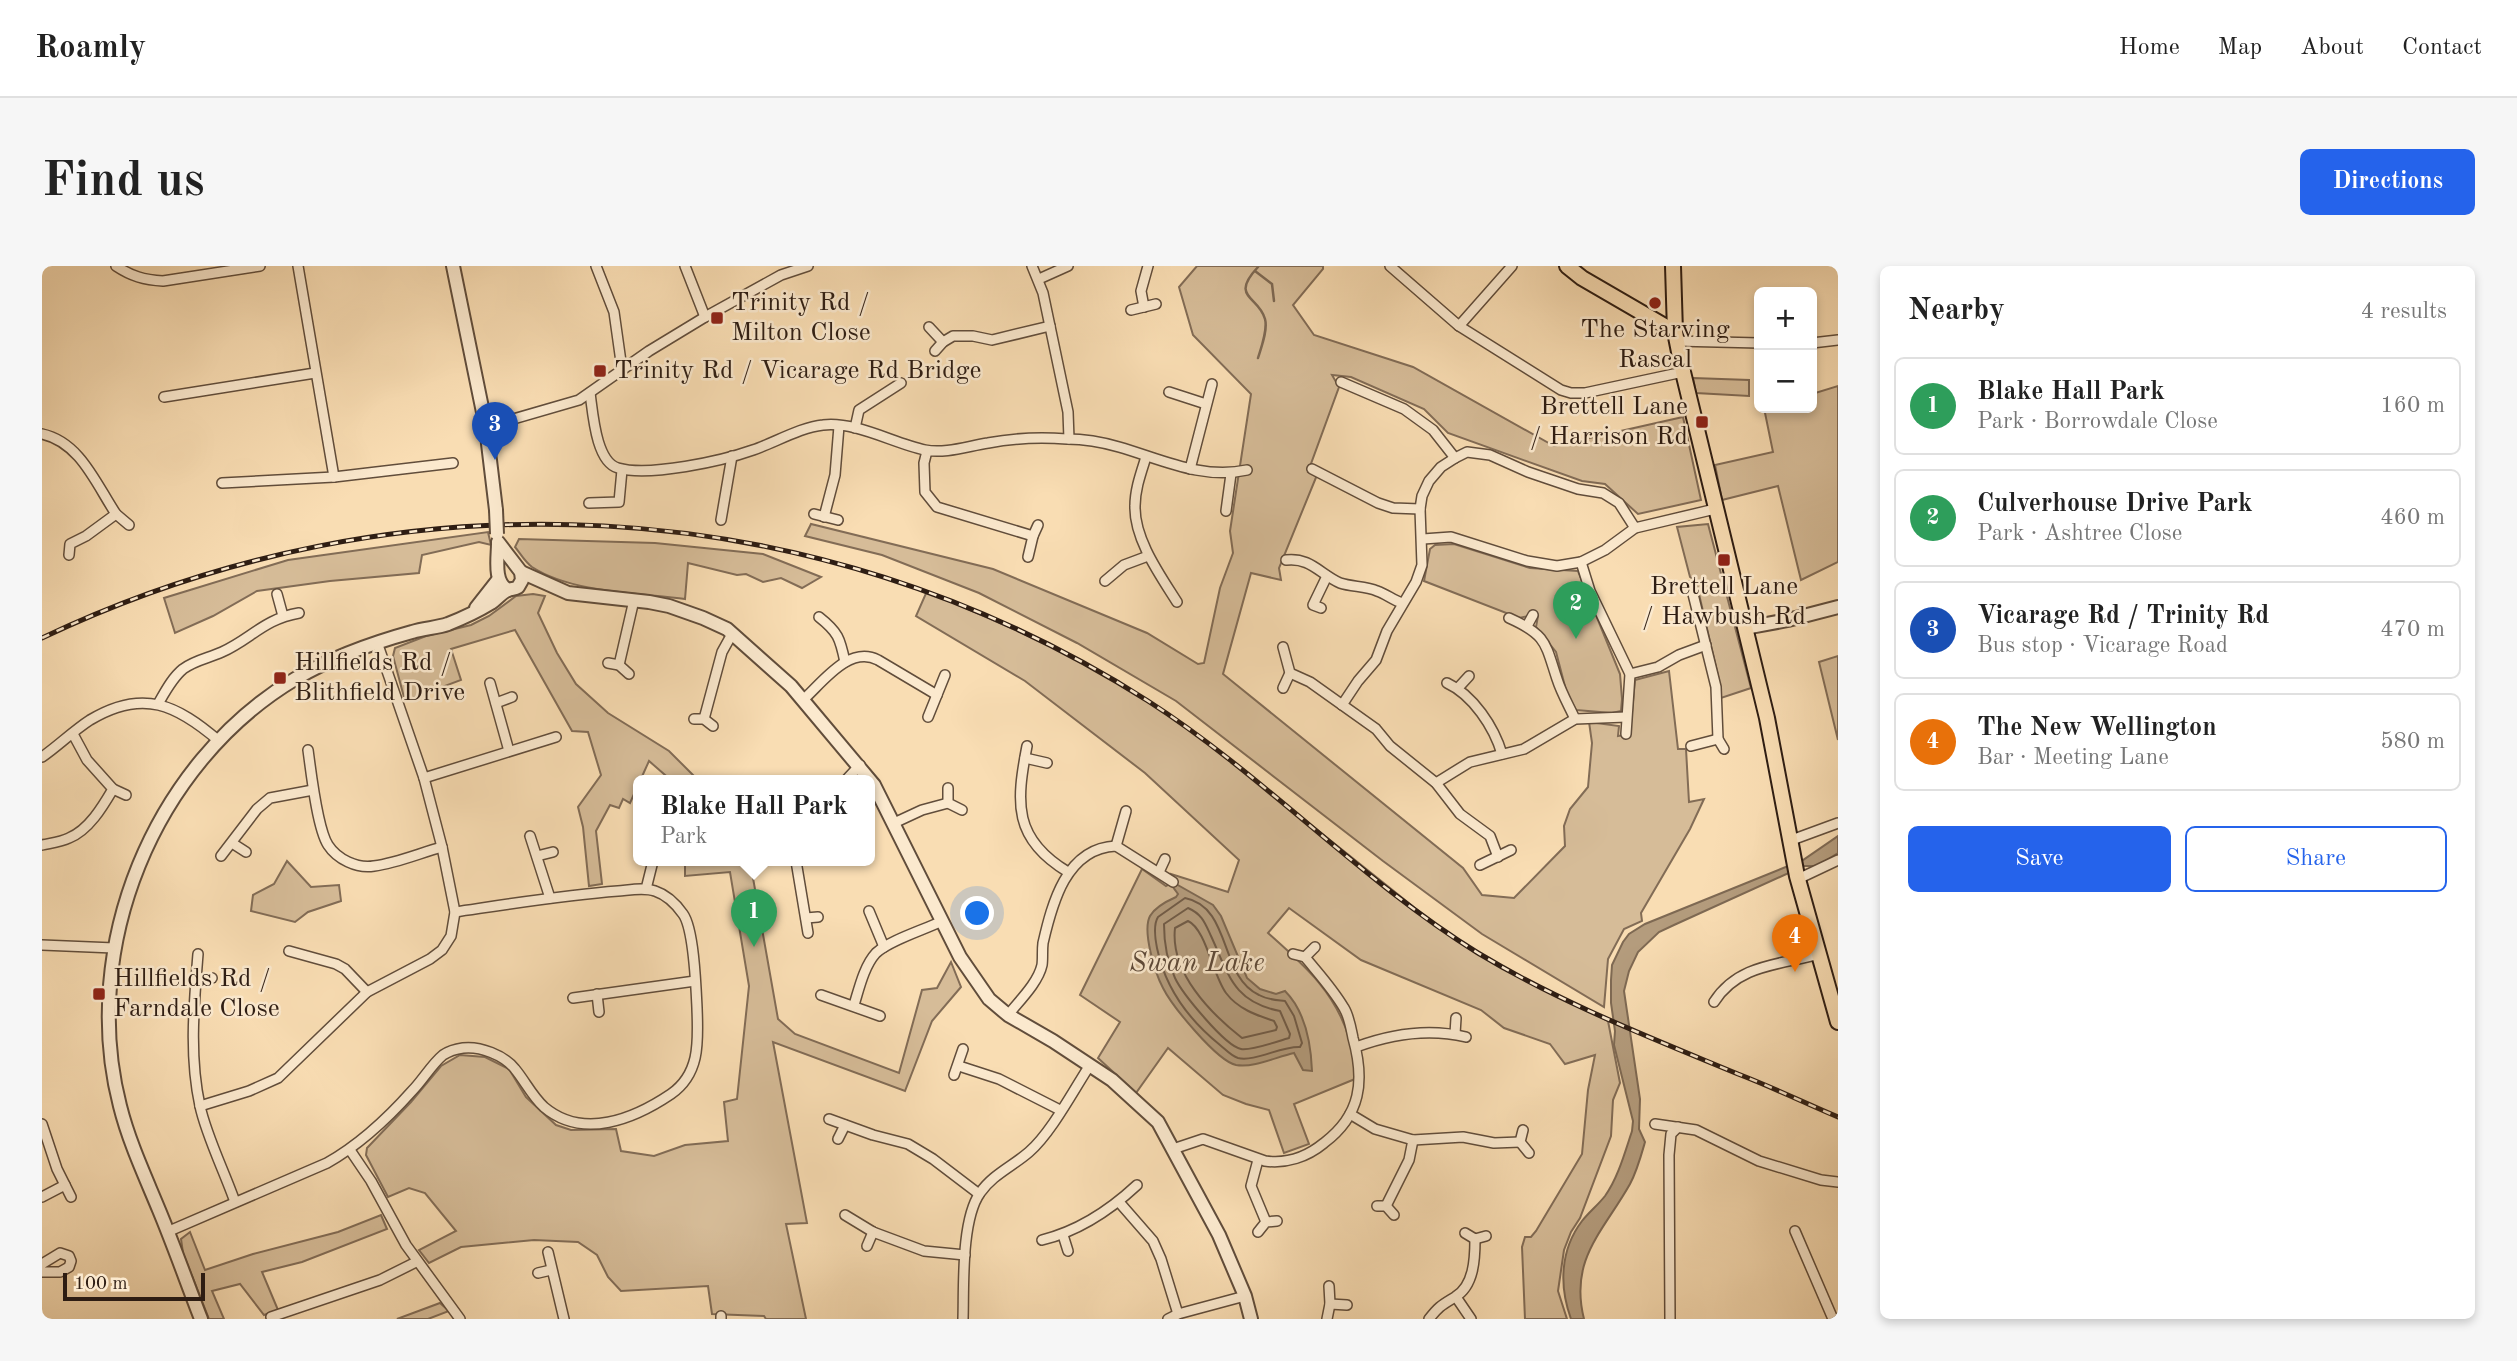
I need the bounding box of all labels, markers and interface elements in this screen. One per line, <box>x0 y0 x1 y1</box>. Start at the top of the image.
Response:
text: Roamly <box>35 32 146 65</box>
text: Home <box>2119 36 2180 60</box>
text: Map <box>2218 36 2262 60</box>
text: About <box>2300 36 2364 60</box>
text: Contact <box>2402 36 2482 60</box>
button: Directions <box>2300 149 2475 215</box>
text: Find us <box>42 158 205 207</box>
map controls <box>1754 287 1817 413</box>
button: + <box>1754 287 1817 350</box>
place label: Trinity Rd / Milton Close <box>731 290 871 346</box>
marker: The Starving Rascal <box>1647 295 1663 311</box>
text: Nearby <box>1908 296 2005 326</box>
text: 4 results <box>2361 300 2447 323</box>
marker: Trinity Rd / Milton Close <box>709 310 725 326</box>
place label: The Starving Rascal <box>1580 317 1730 373</box>
button: − <box>1754 350 1817 413</box>
place label: Trinity Rd / Vicarage Rd Bridge <box>614 358 981 384</box>
marker: Trinity Rd / Vicarage Rd Bridge <box>592 363 608 379</box>
text: Blake Hall Park <box>1977 379 2165 405</box>
place label: Brettell Lane / Harrison Rd <box>1530 394 1688 450</box>
text: 1 <box>1926 394 1940 417</box>
text: 160 m <box>2380 394 2445 417</box>
pin: 3 <box>472 402 518 460</box>
text: Park · Borrowdale Close <box>1977 410 2218 433</box>
marker: Brettell Lane / Harrison Rd <box>1694 414 1710 430</box>
text: Culverhouse Drive Park <box>1977 491 2253 517</box>
text: 2 <box>1926 506 1940 529</box>
text: 460 m <box>2380 506 2445 529</box>
text: Park · Ashtree Close <box>1977 522 2182 545</box>
marker: Brettell Lane / Hawbush Rd <box>1716 552 1732 568</box>
place label: Brettell Lane / Hawbush Rd <box>1642 574 1806 630</box>
pin: 2 <box>1553 581 1599 639</box>
text: Vicarage Rd / Trinity Rd <box>1977 603 2269 629</box>
text: 3 <box>1926 618 1940 641</box>
text: 470 m <box>2380 618 2445 641</box>
text: Bus stop · Vicarage Road <box>1977 634 2228 657</box>
place label: Hillfields Rd / Blithfield Drive <box>294 650 465 706</box>
marker: Hillfields Rd / Blithfield Drive <box>272 670 288 686</box>
text: The New Wellington <box>1977 715 2217 741</box>
text: 4 <box>1926 730 1940 753</box>
text: 580 m <box>2380 730 2445 753</box>
text: Bar · Meeting Lane <box>1977 746 2169 769</box>
popup <box>633 775 875 866</box>
text: Blake Hall Park <box>660 794 848 820</box>
text: Park <box>660 825 707 848</box>
button: Save <box>1908 826 2171 892</box>
button: Share <box>2185 826 2447 892</box>
pin: 1 <box>731 889 777 947</box>
your location <box>960 896 994 930</box>
pin: 4 <box>1772 914 1818 972</box>
water label: Swan Lake <box>1129 950 1265 978</box>
place label: Hillfields Rd / Farndale Close <box>113 966 280 1022</box>
marker: Hillfields Rd / Farndale Close <box>91 986 107 1002</box>
scale bar <box>63 1270 205 1302</box>
text: 100 m <box>74 1275 127 1294</box>

